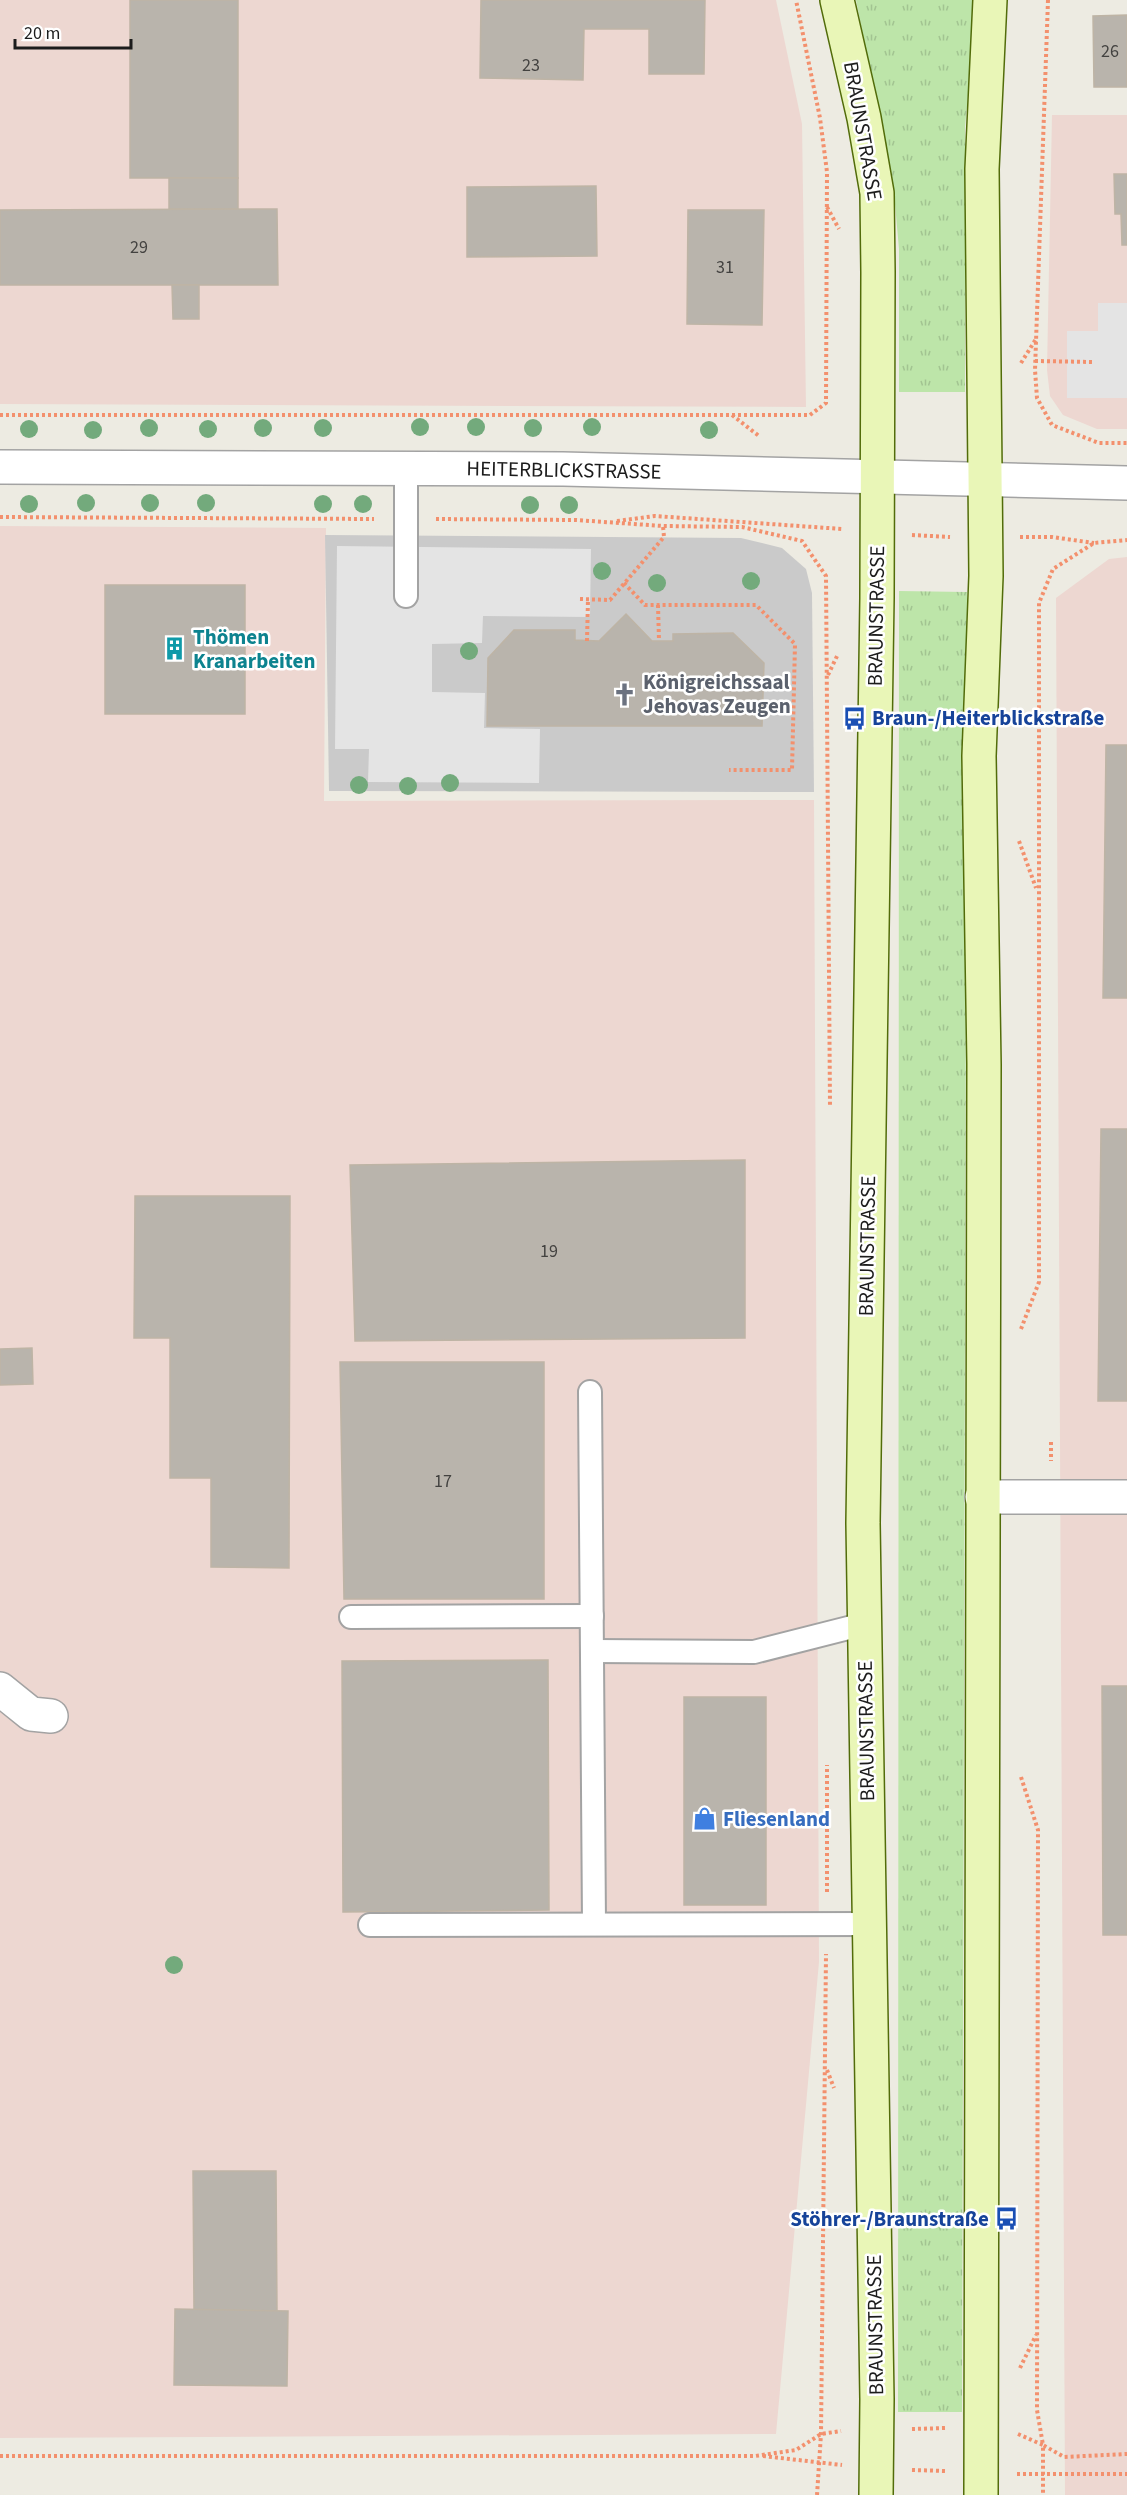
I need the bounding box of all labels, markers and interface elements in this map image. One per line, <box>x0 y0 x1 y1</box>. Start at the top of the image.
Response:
scale bar <box>15 12 130 50</box>
text: 20 m <box>24 21 60 46</box>
house number: 26 <box>1101 39 1119 64</box>
house number: 23 <box>522 53 540 78</box>
street label: BRAUNSTRASSE <box>836 59 890 203</box>
house number: 29 <box>130 235 148 260</box>
house number: 31 <box>716 255 734 280</box>
street label: HEITERBLICKSTRASSE <box>466 453 662 487</box>
street label: BRAUNSTRASSE <box>860 545 892 687</box>
place label: Thömen Kranarbeiten <box>193 622 315 676</box>
building icon: Thömen Kranarbeiten <box>162 636 188 662</box>
place label: Königreichssaal Jehovas Zeugen <box>643 667 791 721</box>
church icon: Königreichssaal Jehovas Zeugen <box>612 681 638 707</box>
place label: Braun-/Heiterblickstraße <box>872 703 1104 733</box>
bus stop icon: Braun-/Heiterblickstraße <box>841 705 867 731</box>
street label: BRAUNSTRASSE <box>851 1175 883 1317</box>
house number: 19 <box>540 1239 558 1264</box>
house number: 17 <box>434 1469 452 1494</box>
street label: BRAUNSTRASSE <box>850 1660 882 1802</box>
place label: Fliesenland <box>723 1804 830 1834</box>
shop icon: Fliesenland <box>692 1806 718 1832</box>
place label: Stöhrer-/Braunstraße <box>790 2204 989 2234</box>
bus stop icon: Stöhrer-/Braunstraße <box>994 2206 1020 2232</box>
street label: BRAUNSTRASSE <box>859 2254 891 2396</box>

